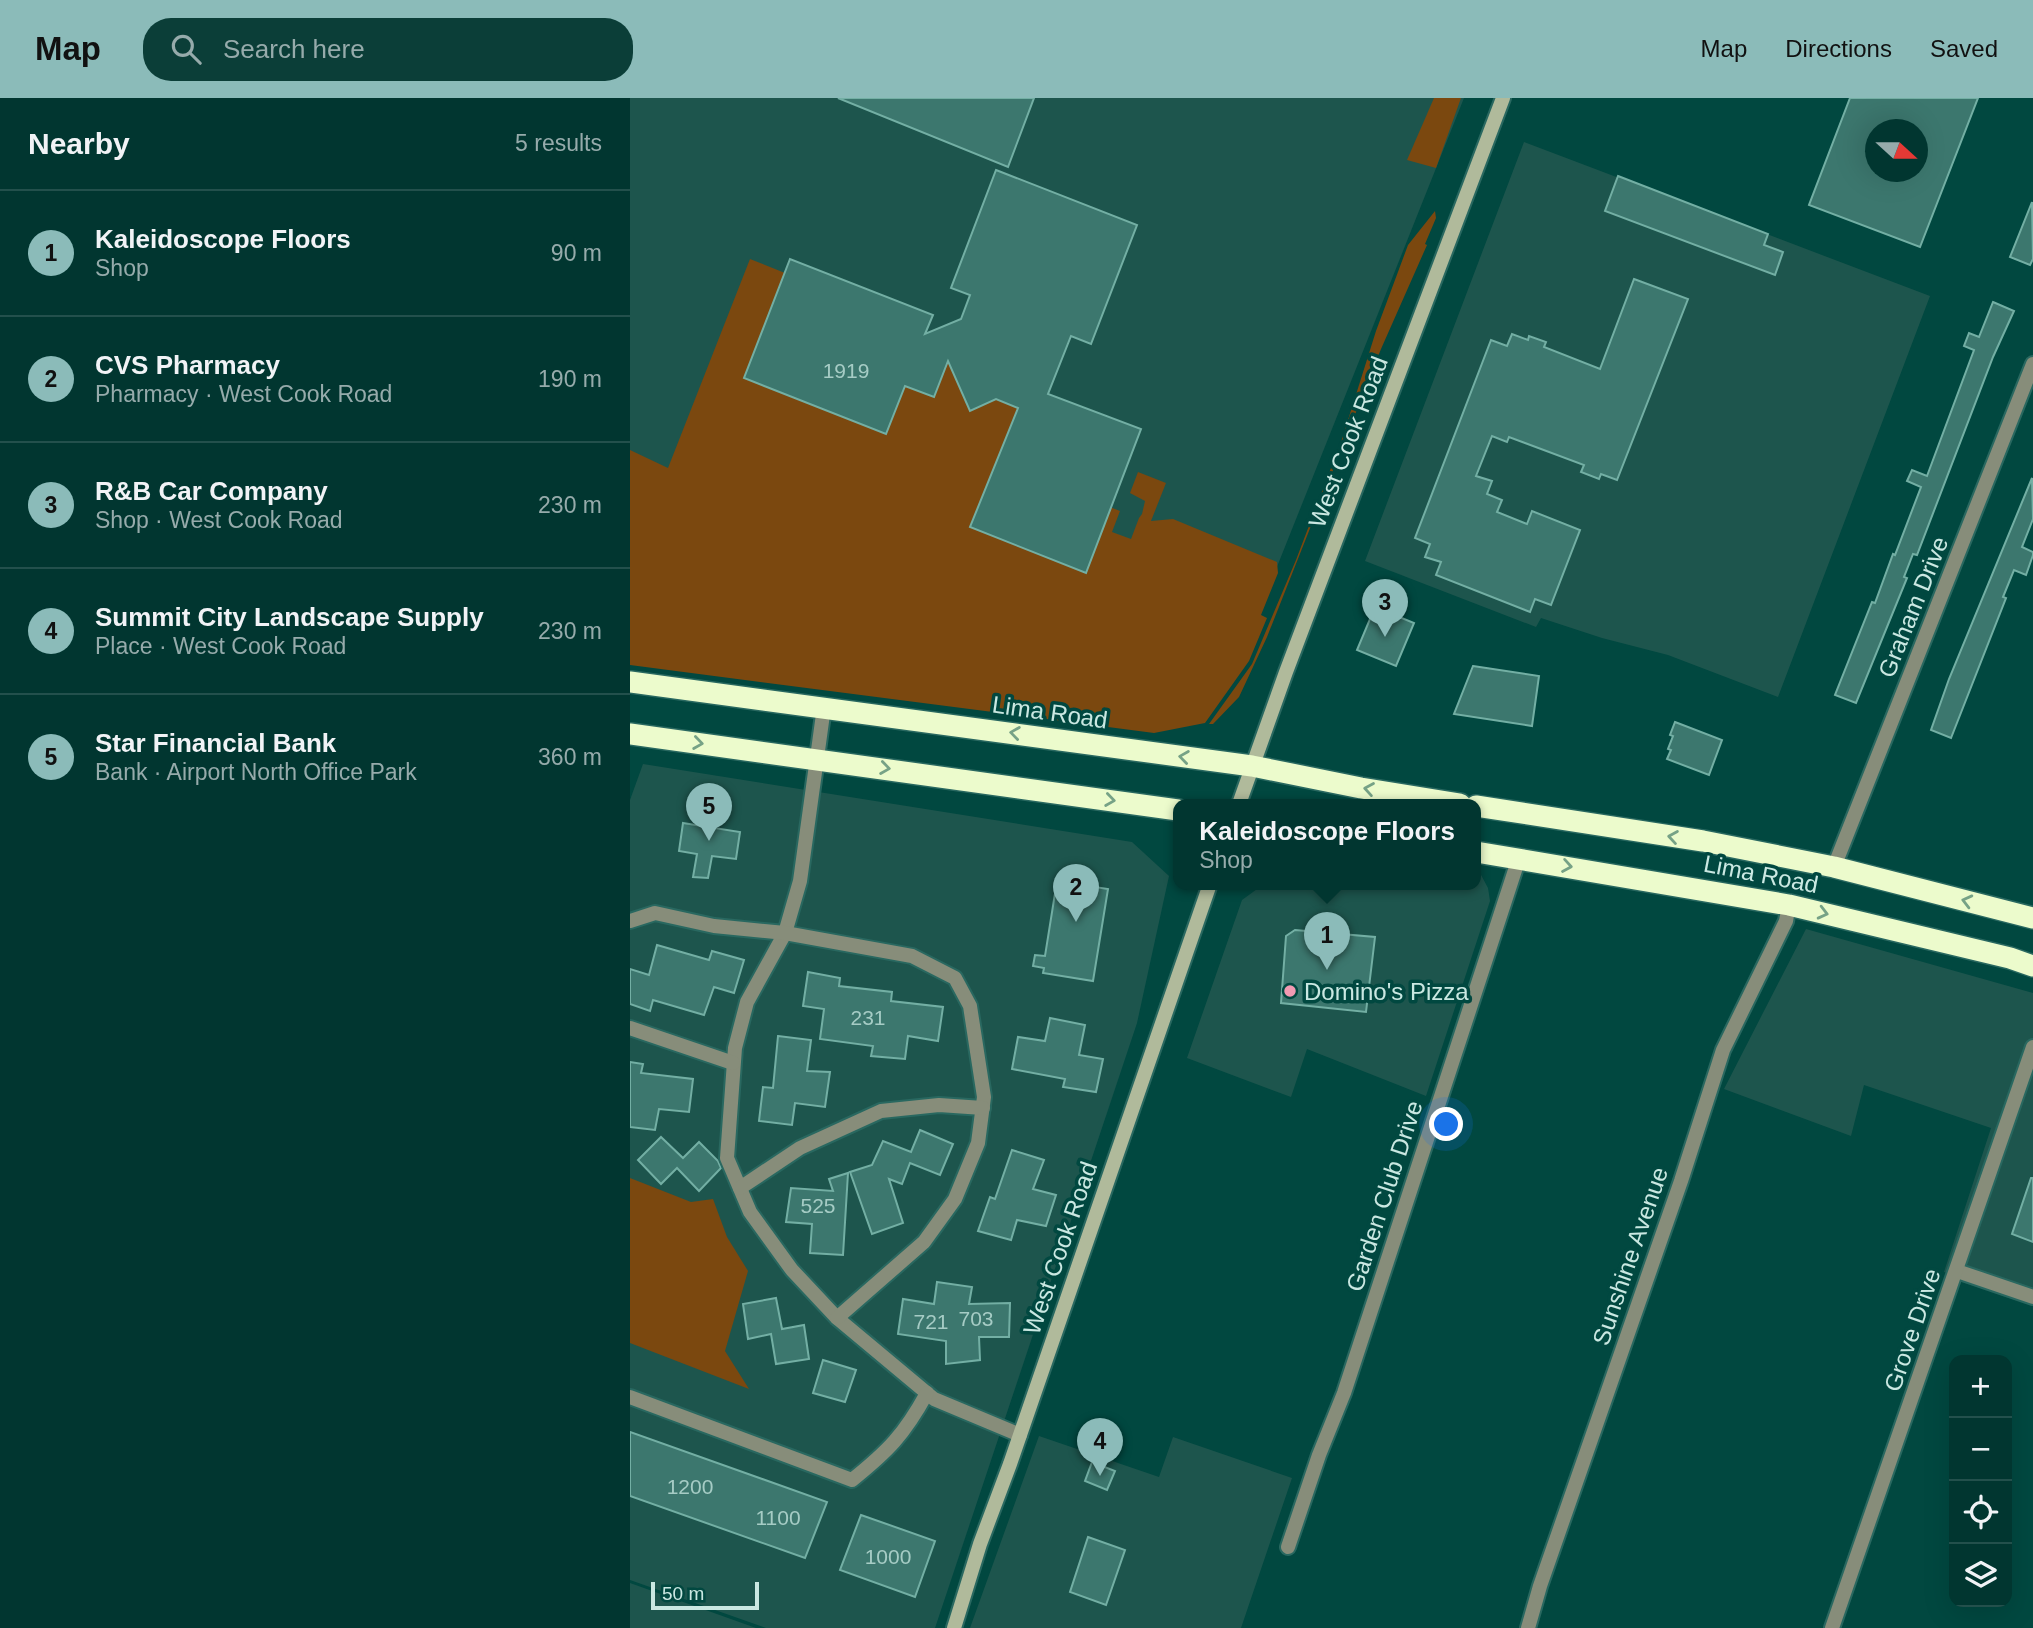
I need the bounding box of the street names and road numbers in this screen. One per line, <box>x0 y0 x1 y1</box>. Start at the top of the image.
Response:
street label: West Cook Road <box>1303 353 1393 531</box>
street label: Graham Drive <box>1873 533 1953 681</box>
street label: Lima Road <box>991 691 1109 733</box>
street label: Lima Road <box>1701 850 1821 898</box>
street label: Garden Club Drive <box>1340 1097 1428 1295</box>
street label: West Cook Road <box>1018 1158 1102 1338</box>
street label: Sunshine Avenue <box>1587 1163 1673 1349</box>
street label: Grove Drive <box>1878 1265 1946 1395</box>

